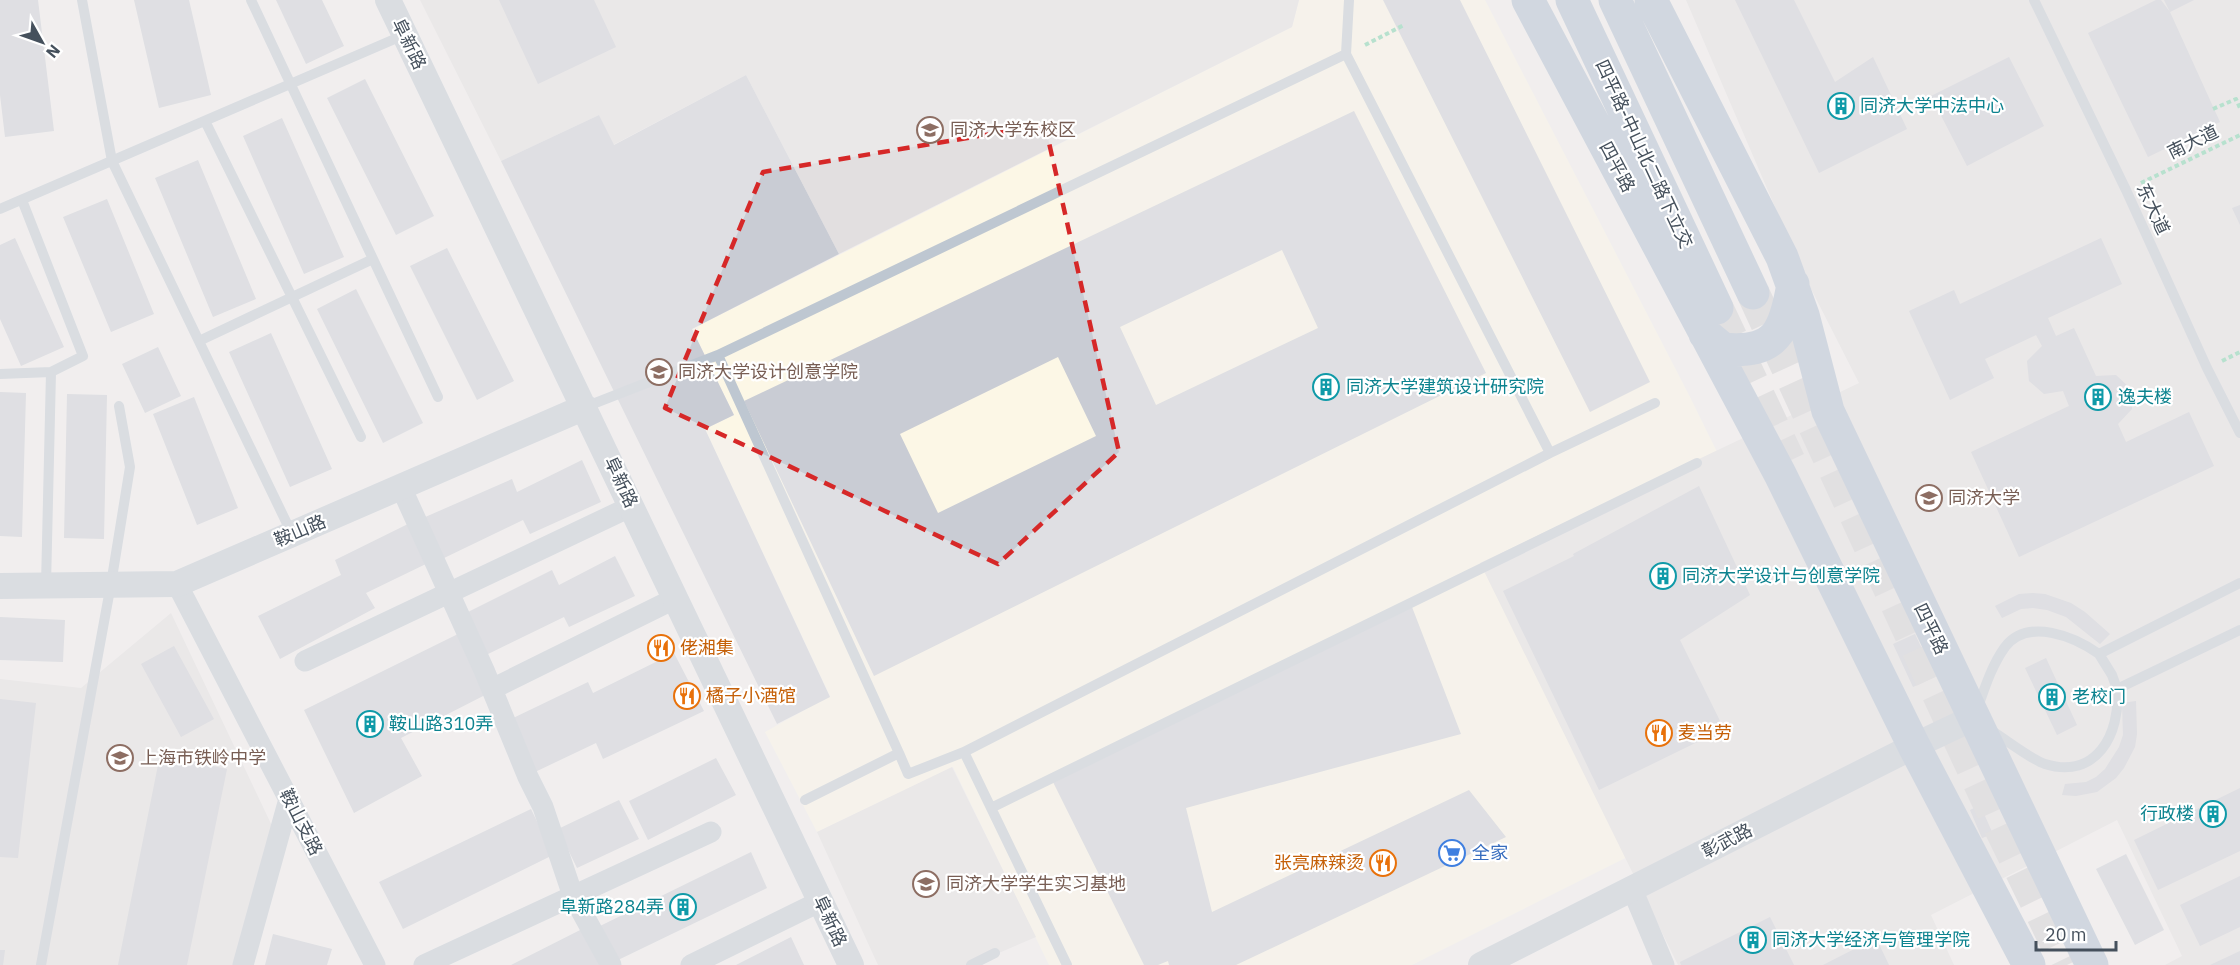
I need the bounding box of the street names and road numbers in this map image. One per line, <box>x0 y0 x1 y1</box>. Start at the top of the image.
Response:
street label: 阜新路 <box>387 14 432 73</box>
street label: 四平路-中山北二路下立交 <box>1591 56 1697 252</box>
street label: 南大道 <box>2163 119 2222 164</box>
street label: 四平路 <box>1595 138 1639 196</box>
street label: 东大道 <box>2132 179 2175 238</box>
street label: 阜新路 <box>600 452 643 511</box>
street label: 鞍山路 <box>270 509 329 552</box>
street label: 四平路 <box>1909 599 1954 658</box>
street label: 鞍山支路 <box>275 784 328 859</box>
street label: 彰武路 <box>1697 818 1756 863</box>
street label: 阜新路 <box>809 891 852 950</box>

